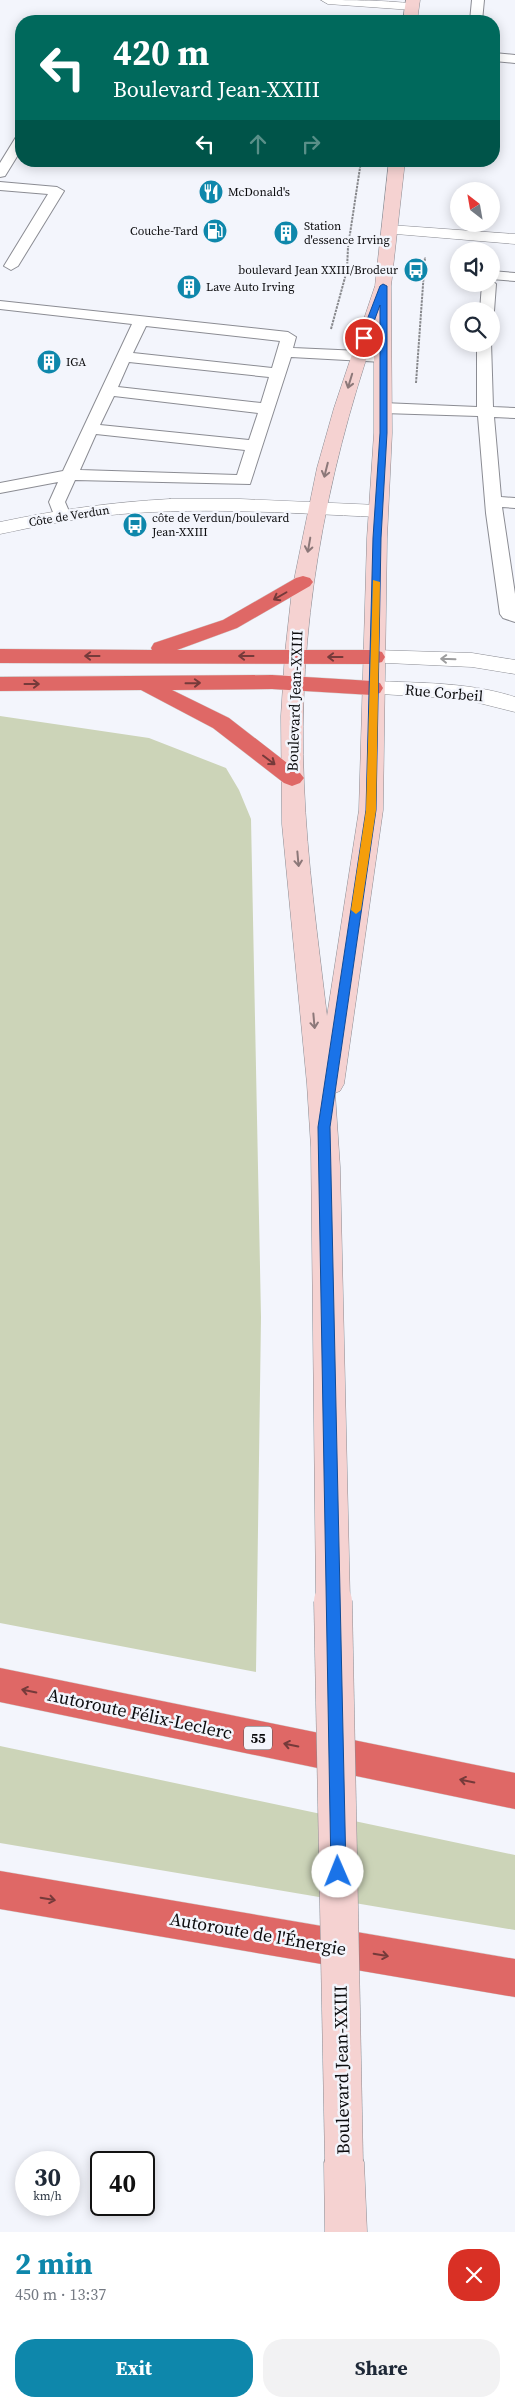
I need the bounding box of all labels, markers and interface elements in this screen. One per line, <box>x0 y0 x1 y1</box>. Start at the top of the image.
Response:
text: 420 m <box>113 29 209 77</box>
icon: left <box>30 35 95 100</box>
text: Boulevard Jean-XXIII <box>113 74 320 104</box>
icon: left <box>191 130 219 158</box>
icon: ahead <box>244 130 272 158</box>
icon: right <box>297 130 325 158</box>
restaurant icon: McDonald's <box>198 179 224 205</box>
north arrow <box>450 182 500 232</box>
map controls <box>450 182 500 352</box>
place label: McDonald's <box>228 184 290 200</box>
fuel station icon: Couche-Tard <box>202 218 228 244</box>
place label: Station d'essence Irving <box>304 218 390 248</box>
building icon: Station d'essence Irving <box>273 220 299 246</box>
place label: Couche-Tard <box>130 223 198 239</box>
button: sound <box>450 242 500 292</box>
bus stop icon: boulevard Jean XXIII/Brodeur <box>403 257 429 283</box>
place label: boulevard Jean XXIII/Brodeur <box>238 262 398 278</box>
building icon: Lave Auto Irving <box>176 274 202 300</box>
place label: Lave Auto Irving <box>206 279 295 295</box>
button: search <box>450 302 500 352</box>
pin <box>343 317 385 359</box>
icon: arrive <box>350 324 378 352</box>
building icon: IGA <box>36 349 62 375</box>
place label: IGA <box>66 354 86 370</box>
one-way arrow <box>344 373 354 389</box>
one-way arrow <box>321 461 330 477</box>
street label: Côte de Verdun <box>28 502 110 530</box>
place label: côte de Verdun/boulevard Jean-XXIII <box>151 510 290 540</box>
bus stop icon: côte de Verdun/boulevard Jean-XXIII <box>122 512 148 538</box>
one-way arrow <box>304 537 314 553</box>
one-way arrow <box>273 591 287 601</box>
street label: Boulevard Jean-XXIII <box>282 630 307 772</box>
one-way arrow <box>84 651 100 660</box>
one-way arrow <box>238 651 254 661</box>
one-way arrow <box>327 652 343 662</box>
one-way arrow <box>441 654 457 663</box>
one-way arrow <box>185 678 201 688</box>
one-way arrow <box>24 679 40 689</box>
street label: Rue Corbeil <box>404 679 485 706</box>
one-way arrow <box>262 755 276 765</box>
one-way arrow <box>294 851 303 867</box>
one-way arrow <box>309 1013 319 1029</box>
street label: Autoroute Félix-Leclerc <box>46 1682 235 1745</box>
one-way arrow <box>21 1686 37 1696</box>
road number: 55 <box>244 1726 272 1750</box>
one-way arrow <box>283 1740 299 1749</box>
one-way arrow <box>460 1776 476 1786</box>
position arrow <box>311 1845 363 1897</box>
one-way arrow <box>40 1894 56 1904</box>
street label: Autoroute de l'Énergie <box>168 1906 348 1961</box>
one-way arrow <box>372 1951 388 1961</box>
street label: Boulevard Jean-XXIII <box>328 1985 355 2155</box>
speed limit sign: 40 <box>90 2151 155 2216</box>
text: 30 <box>34 2160 61 2194</box>
text: km/h <box>33 2188 62 2204</box>
text: 2 min <box>15 2243 93 2284</box>
button: close <box>448 2249 500 2301</box>
text: 450 m · 13:37 <box>15 2283 106 2305</box>
button: Exit <box>15 2339 253 2397</box>
button: Share <box>263 2339 500 2397</box>

